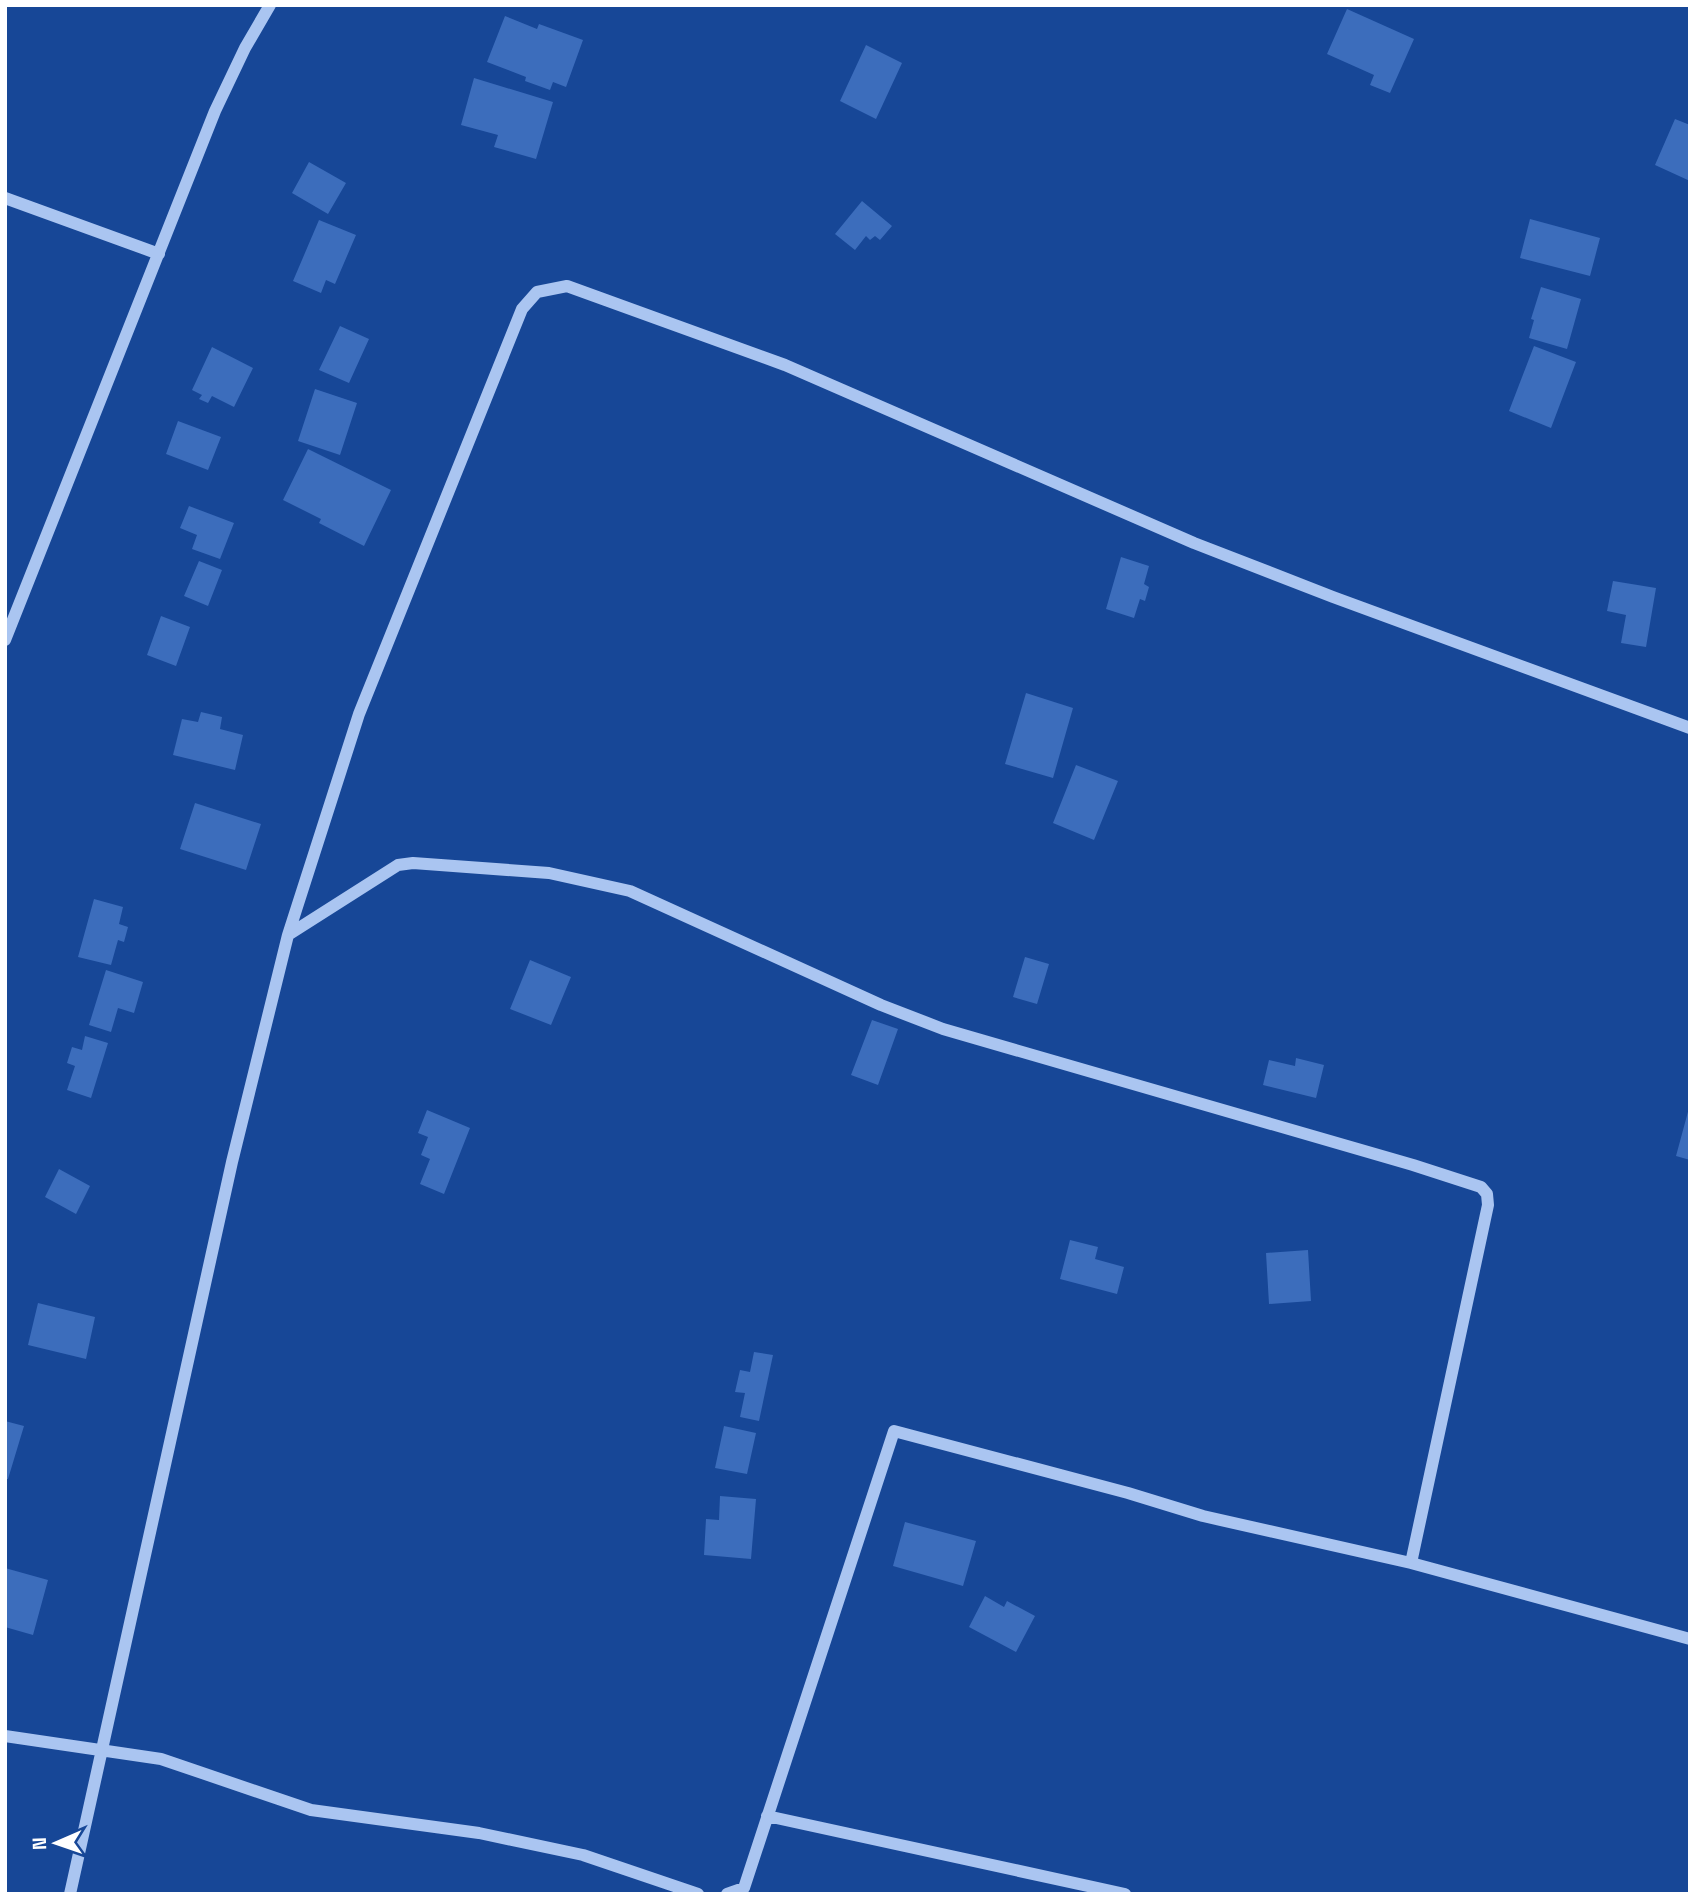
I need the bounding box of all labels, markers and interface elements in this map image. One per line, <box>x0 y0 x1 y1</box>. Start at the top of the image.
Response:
north arrow <box>21 1808 91 1878</box>
text: N <box>27 1837 52 1850</box>

